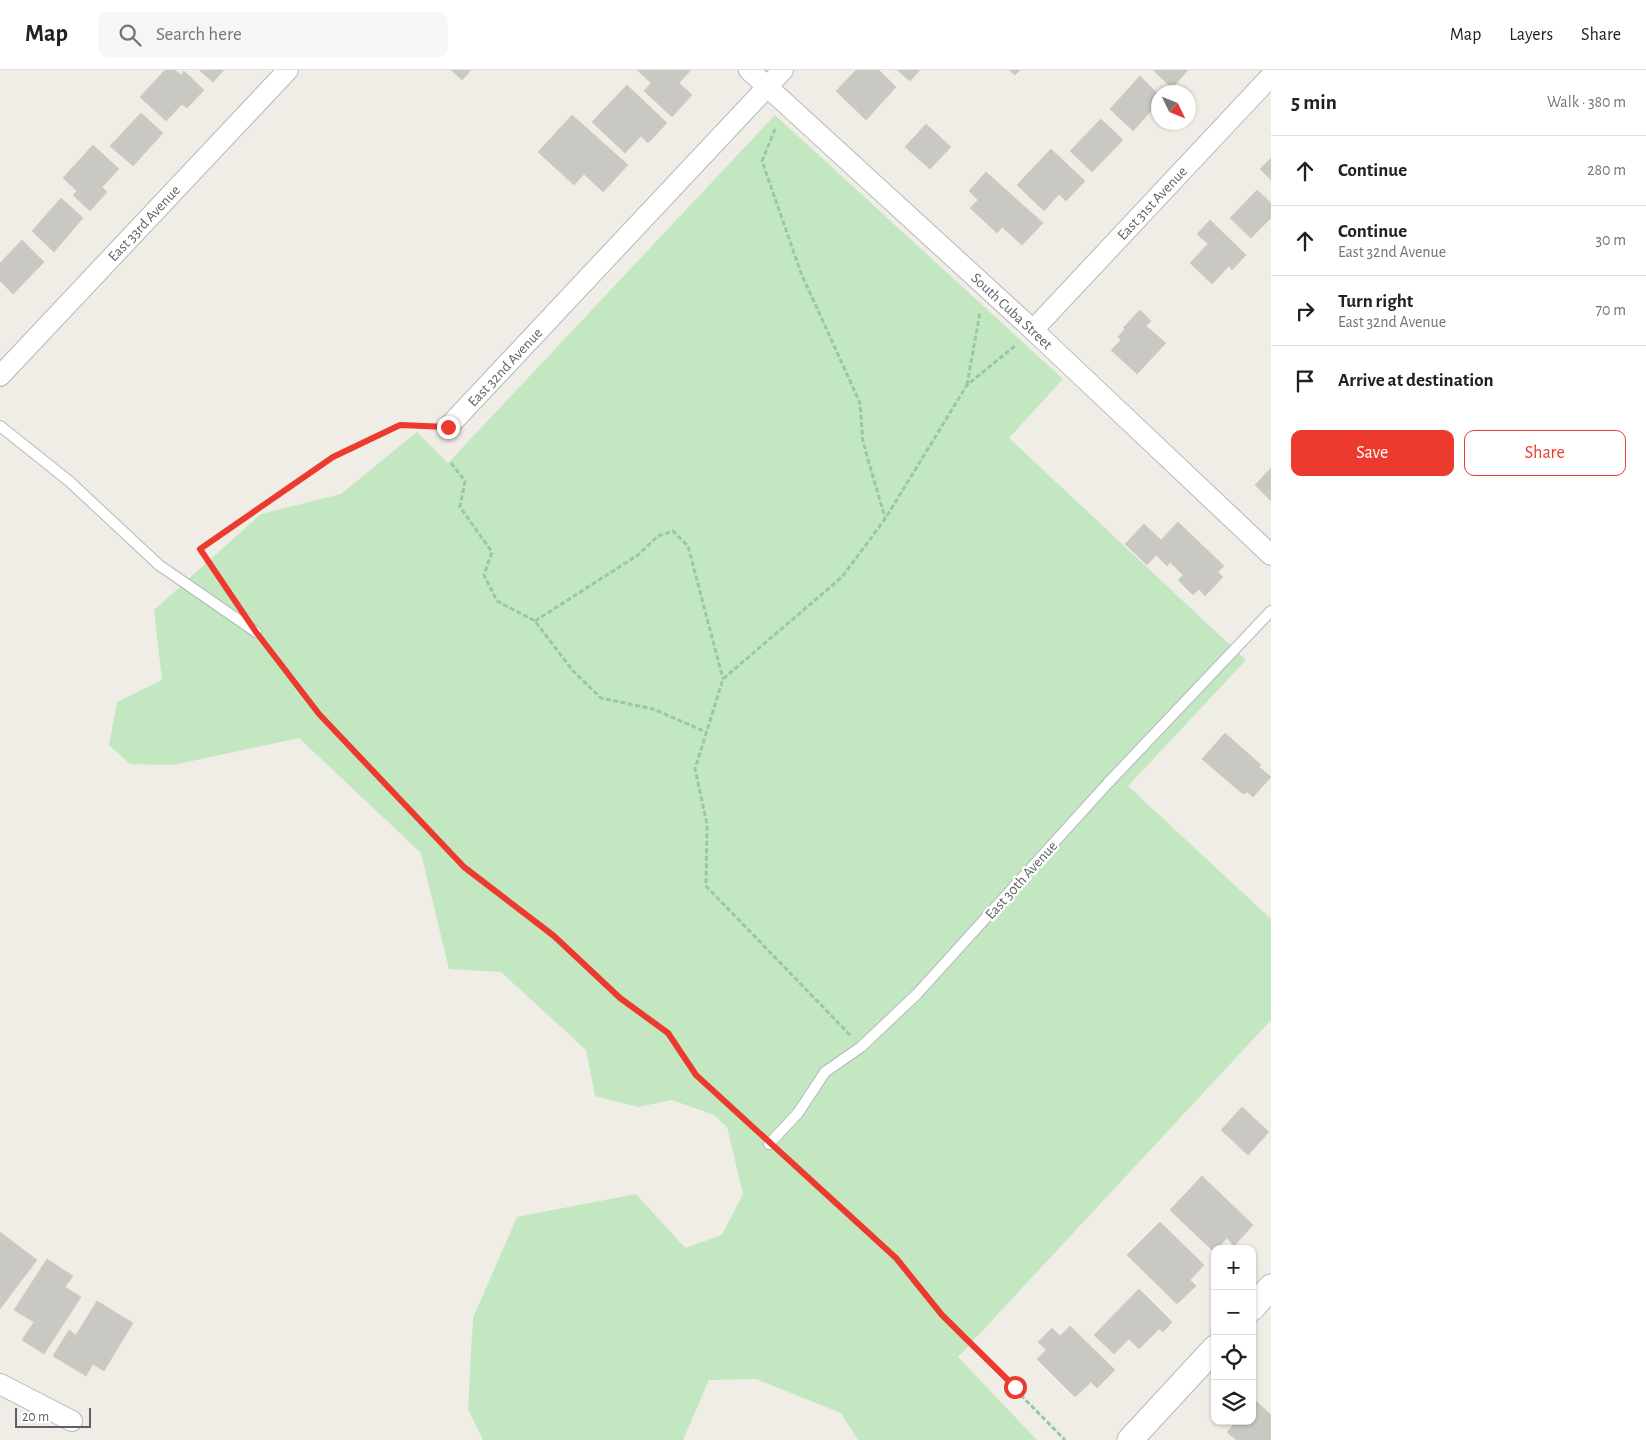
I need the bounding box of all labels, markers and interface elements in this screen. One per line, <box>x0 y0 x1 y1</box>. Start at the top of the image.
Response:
search box <box>98 12 448 57</box>
icon: search <box>116 21 144 49</box>
text: Map <box>25 22 68 46</box>
text: Search here <box>156 25 242 44</box>
text: Map <box>1450 26 1481 44</box>
text: Layers <box>1509 26 1553 44</box>
text: Share <box>1581 26 1621 44</box>
north arrow <box>1151 85 1196 130</box>
text: 5 min <box>1291 92 1337 113</box>
text: Walk · 380 m <box>1547 94 1626 110</box>
icon: ahead <box>1291 157 1319 185</box>
text: Continue <box>1338 161 1407 180</box>
text: 280 m <box>1587 162 1626 178</box>
street label: East 31st Avenue <box>1115 164 1190 243</box>
street label: East 33rd Avenue <box>106 182 183 264</box>
text: Continue <box>1338 222 1407 241</box>
icon: ahead <box>1291 227 1319 255</box>
text: 30 m <box>1596 232 1626 248</box>
text: East 32nd Avenue <box>1338 244 1446 260</box>
street label: South Cuba Street <box>968 270 1055 353</box>
text: Turn right <box>1338 292 1413 311</box>
icon: right <box>1291 297 1319 325</box>
text: 70 m <box>1595 302 1626 318</box>
text: East 32nd Avenue <box>1338 314 1446 330</box>
street label: East 32nd Avenue <box>465 325 545 410</box>
icon: arrive <box>1291 367 1319 395</box>
text: Arrive at destination <box>1338 371 1494 390</box>
route end <box>437 416 460 439</box>
button: Save <box>1291 430 1454 476</box>
button: Share <box>1464 430 1626 476</box>
street label: East 30th Avenue <box>982 838 1060 922</box>
map controls <box>1211 1245 1256 1425</box>
button: + <box>1211 1245 1256 1290</box>
button: − <box>1211 1290 1256 1335</box>
button: locate <box>1211 1335 1256 1380</box>
route start <box>1004 1376 1027 1399</box>
button: layers <box>1211 1380 1256 1425</box>
scale bar <box>15 1405 91 1428</box>
text: 20 m <box>22 1410 49 1424</box>

